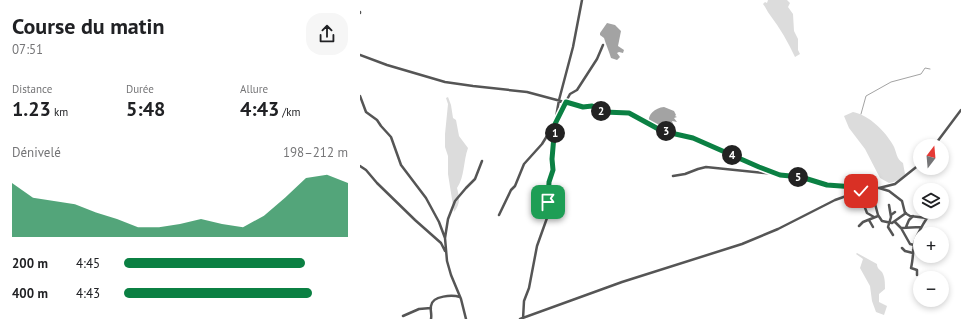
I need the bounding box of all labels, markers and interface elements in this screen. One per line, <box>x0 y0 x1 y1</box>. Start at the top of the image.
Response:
text: Course du matin <box>12 12 164 40</box>
button: share <box>306 13 348 55</box>
text: 07:51 <box>12 41 43 58</box>
text: Distance <box>12 82 52 96</box>
text: Durée <box>126 82 154 96</box>
text: Allure <box>240 82 268 96</box>
text: 1.23 <box>12 96 51 122</box>
text: 5:48 <box>126 96 165 122</box>
text: 4:43 <box>240 96 279 122</box>
pin: 2 <box>591 101 611 121</box>
text: 2 <box>598 104 604 118</box>
text: km <box>51 105 68 119</box>
text: /km <box>279 105 300 119</box>
pin: 3 <box>656 121 676 141</box>
pin: 1 <box>545 123 565 143</box>
text: 3 <box>663 124 669 138</box>
text: 1 <box>552 126 558 140</box>
north arrow <box>913 139 949 175</box>
map controls <box>913 139 949 307</box>
text: Dénivelé <box>12 144 61 161</box>
text: 198–212 m <box>283 144 348 161</box>
pin: 4 <box>722 145 742 165</box>
text: 4 <box>729 148 735 162</box>
pin: 5 <box>788 167 808 187</box>
text: 5 <box>795 170 801 184</box>
pin <box>844 174 878 208</box>
icon: check <box>850 180 872 202</box>
button: layers <box>913 183 949 219</box>
pin <box>531 185 565 219</box>
icon: arrive <box>537 191 559 213</box>
button: + <box>913 227 949 263</box>
text: 200 m <box>12 255 48 272</box>
text: 4:45 <box>76 255 100 272</box>
button: − <box>913 271 949 307</box>
text: 400 m <box>12 285 48 302</box>
text: 4:43 <box>76 285 100 302</box>

